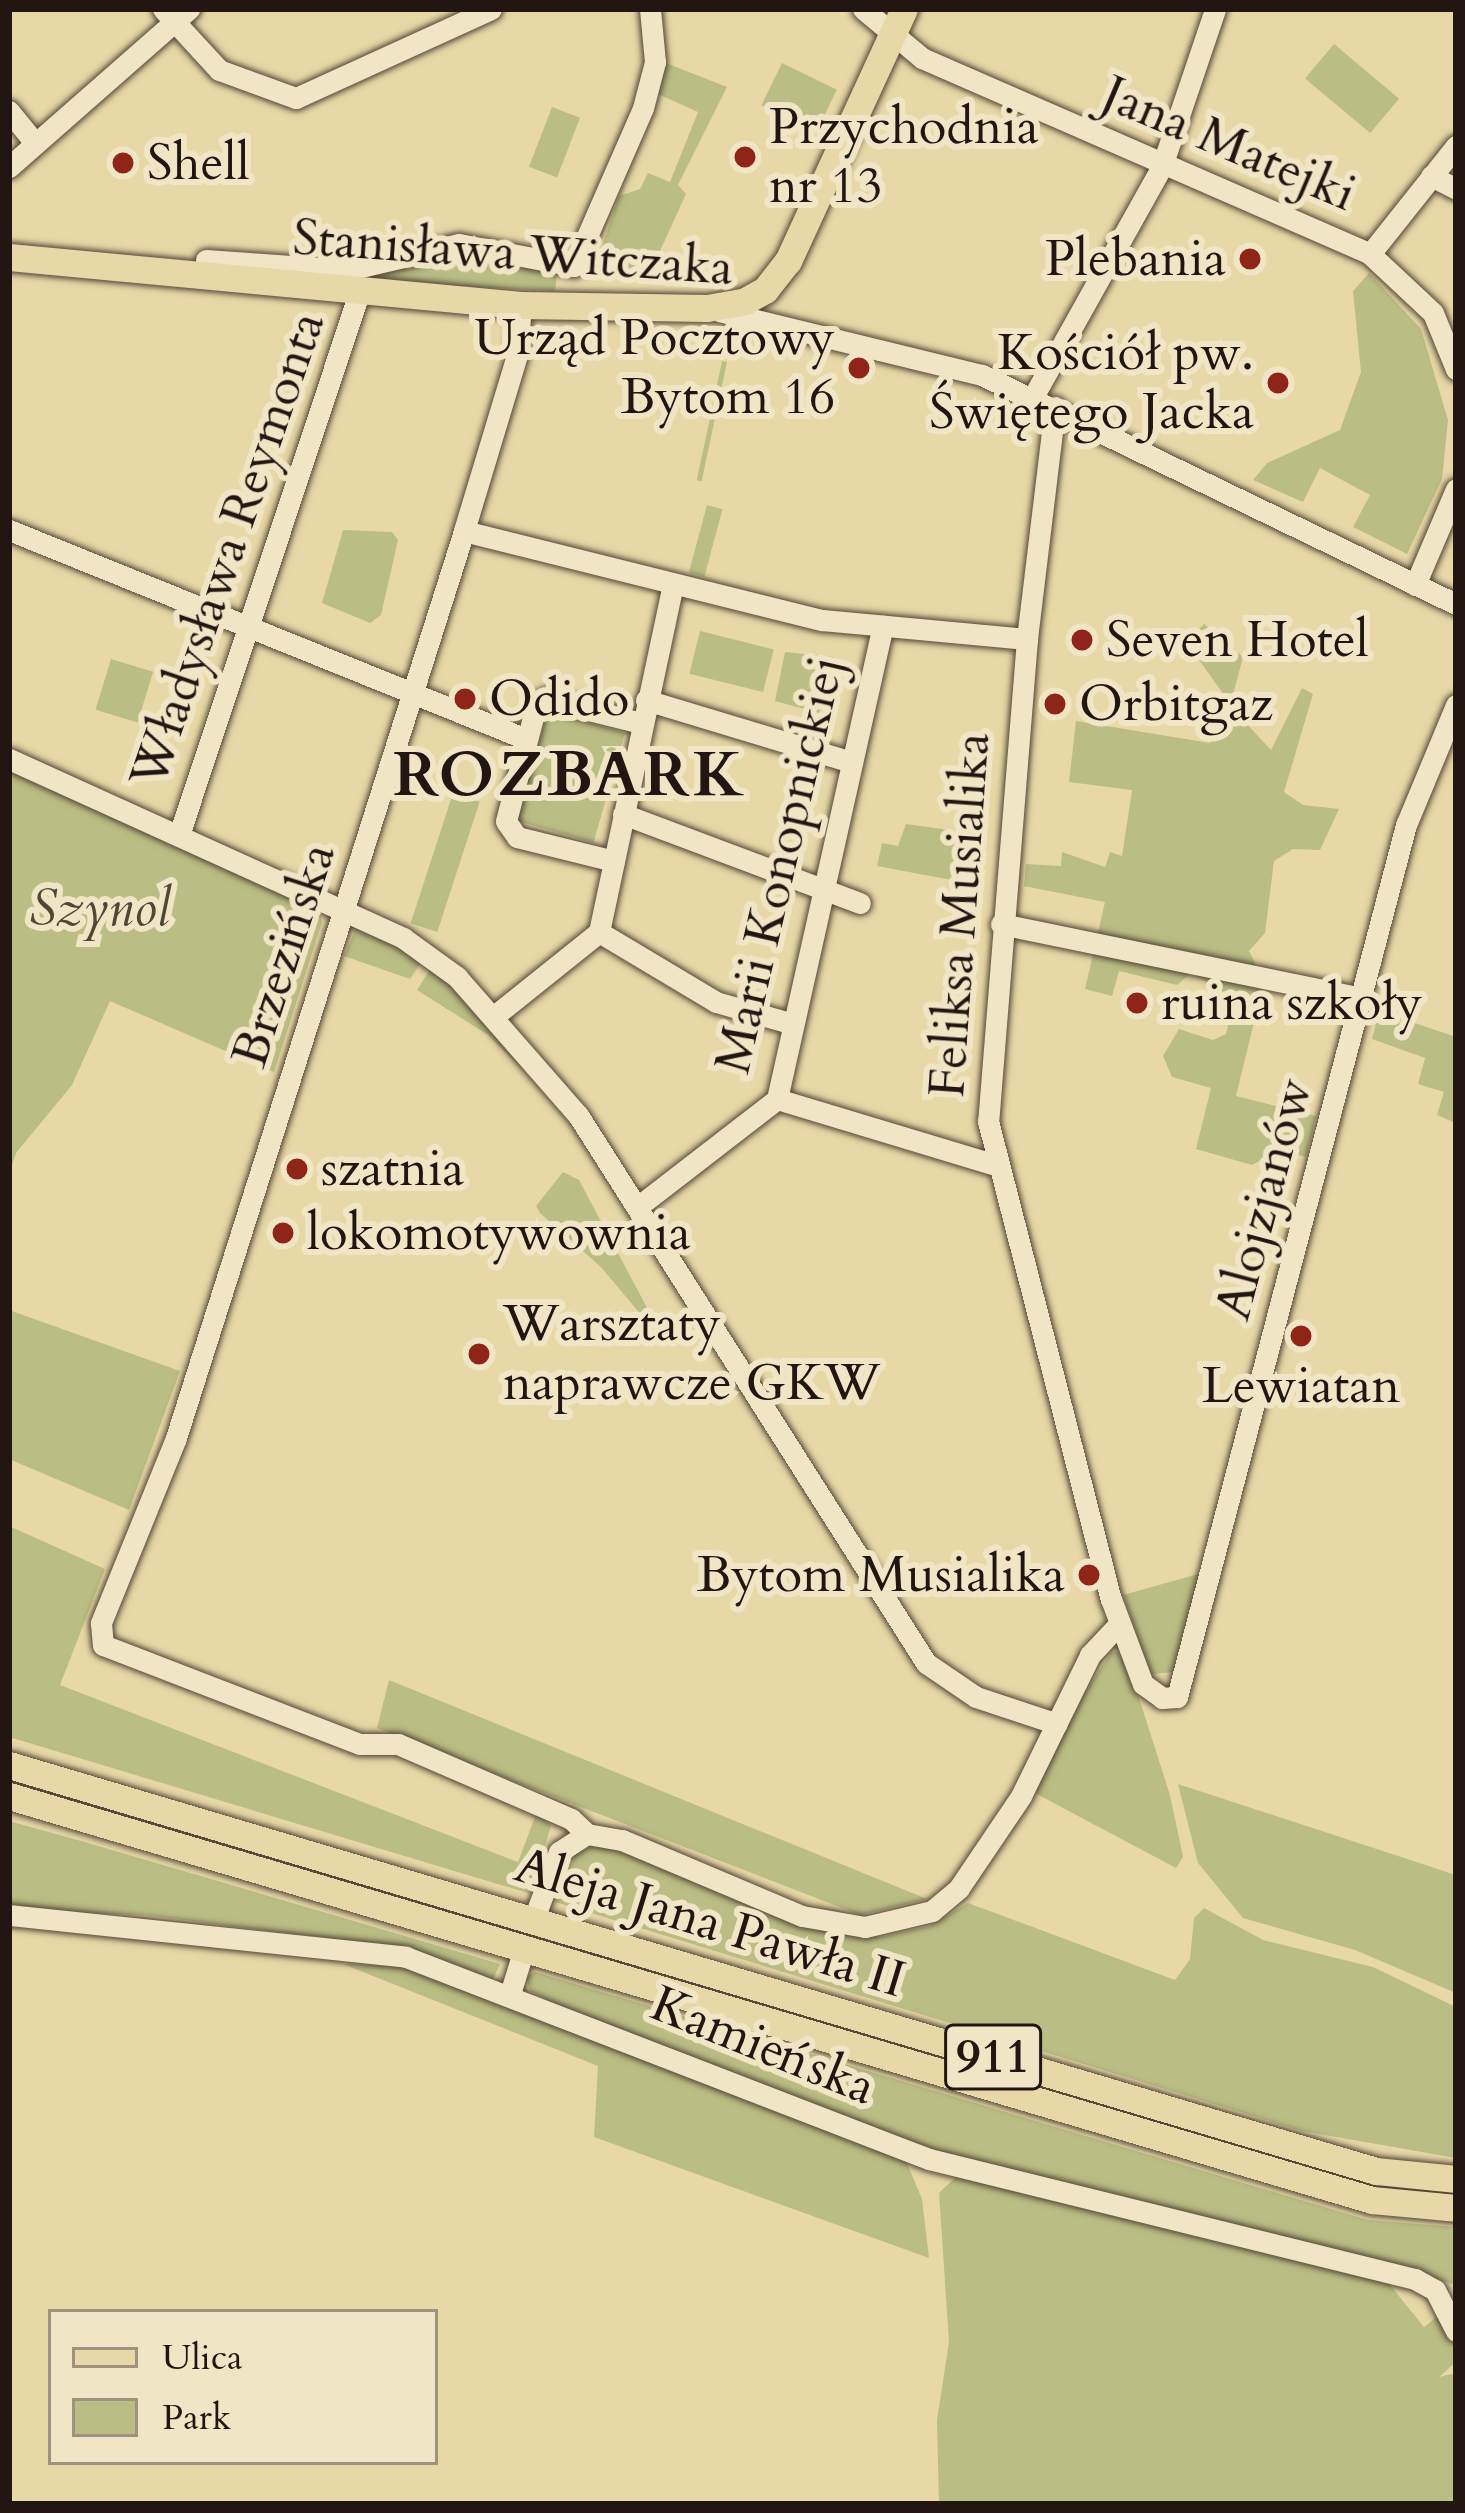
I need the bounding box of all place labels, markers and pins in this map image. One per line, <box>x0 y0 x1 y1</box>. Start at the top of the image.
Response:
place label: Przychodnia nr 13 <box>769 97 1039 217</box>
place label: Shell <box>147 132 250 194</box>
marker: Przychodnia nr 13 <box>732 144 758 170</box>
marker: Shell <box>110 150 136 176</box>
place label: Plebania <box>1045 228 1226 290</box>
marker: Plebania <box>1237 246 1263 272</box>
place label: Urząd Pocztowy Bytom 16 <box>474 308 835 428</box>
place label: Kościół pw. Świętego Jacka <box>929 323 1254 443</box>
marker: Urząd Pocztowy Bytom 16 <box>846 355 872 381</box>
marker: Kościół pw. Świętego Jacka <box>1265 370 1291 396</box>
place label: Seven Hotel <box>1106 609 1369 671</box>
marker: Seven Hotel <box>1069 627 1095 653</box>
place label: Odido <box>489 668 629 730</box>
place label: Orbitgaz <box>1079 673 1273 735</box>
marker: Odido <box>452 686 478 712</box>
marker: Orbitgaz <box>1042 691 1068 717</box>
place label: ruina szkoły <box>1161 972 1422 1034</box>
marker: ruina szkoły <box>1124 990 1150 1016</box>
place label: szatnia <box>321 1138 464 1200</box>
marker: szatnia <box>284 1156 310 1182</box>
place label: lokomotywownia <box>307 1202 691 1264</box>
marker: lokomotywownia <box>270 1220 296 1246</box>
place label: Warsztaty naprawcze GKW <box>503 1294 880 1414</box>
marker: Lewiatan <box>1288 1323 1314 1349</box>
marker: Warsztaty naprawcze GKW <box>466 1341 492 1367</box>
place label: Lewiatan <box>1202 1355 1400 1417</box>
place label: Bytom Musialika <box>697 1544 1065 1606</box>
marker: Bytom Musialika <box>1076 1562 1102 1588</box>

